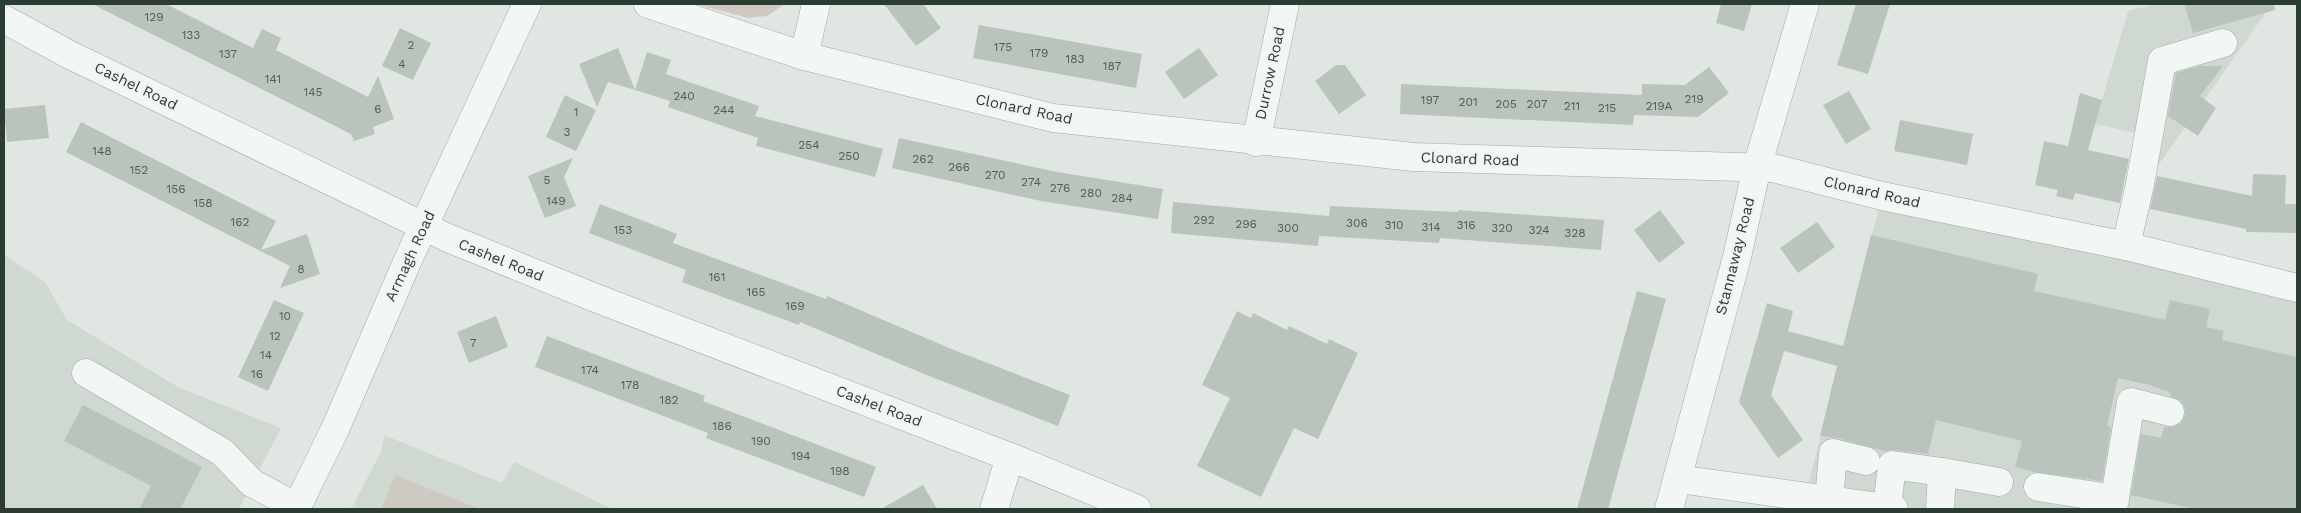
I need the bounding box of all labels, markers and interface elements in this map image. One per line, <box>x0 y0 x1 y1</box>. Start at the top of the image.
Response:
house number: 129 <box>144 10 164 24</box>
street label: Durrow Road <box>1251 25 1289 121</box>
house number: 133 <box>182 28 200 42</box>
house number: 2 <box>408 38 415 52</box>
house number: 175 <box>994 40 1012 54</box>
house number: 179 <box>1030 46 1048 60</box>
house number: 137 <box>219 47 237 61</box>
house number: 183 <box>1066 52 1084 66</box>
house number: 4 <box>398 57 406 71</box>
street label: Cashel Road <box>91 58 181 114</box>
house number: 187 <box>1103 59 1121 73</box>
house number: 141 <box>265 72 281 86</box>
house number: 145 <box>304 85 323 99</box>
house number: 240 <box>673 89 695 103</box>
street label: Clonard Road <box>974 90 1074 128</box>
house number: 219 <box>1684 92 1704 106</box>
house number: 197 <box>1421 93 1440 107</box>
house number: 201 <box>1458 95 1478 109</box>
house number: 205 <box>1495 97 1517 111</box>
house number: 207 <box>1527 97 1548 111</box>
house number: 211 <box>1564 99 1580 113</box>
house number: 219A <box>1646 99 1673 113</box>
house number: 215 <box>1598 101 1616 115</box>
house number: 6 <box>374 102 382 116</box>
house number: 244 <box>713 103 735 117</box>
house number: 1 <box>574 105 578 119</box>
house number: 3 <box>564 125 571 139</box>
house number: 254 <box>798 138 820 152</box>
house number: 148 <box>92 144 112 158</box>
street label: Clonard Road <box>1420 148 1520 170</box>
house number: 250 <box>838 149 860 163</box>
house number: 262 <box>912 152 934 166</box>
house number: 266 <box>948 160 970 174</box>
house number: 152 <box>130 163 148 177</box>
house number: 270 <box>985 168 1005 182</box>
street label: Clonard Road <box>1822 172 1922 212</box>
house number: 5 <box>544 173 551 187</box>
house number: 274 <box>1021 175 1041 189</box>
house number: 276 <box>1050 181 1070 195</box>
house number: 156 <box>167 182 185 196</box>
house number: 280 <box>1080 186 1102 200</box>
house number: 284 <box>1111 191 1133 205</box>
house number: 149 <box>546 194 566 208</box>
street label: Stannaway Road <box>1712 195 1758 317</box>
house number: 158 <box>193 196 213 210</box>
street label: Armagh Road <box>381 208 439 304</box>
house number: 292 <box>1193 213 1215 227</box>
house number: 162 <box>231 215 249 229</box>
house number: 306 <box>1346 216 1368 230</box>
house number: 296 <box>1235 217 1257 231</box>
house number: 310 <box>1384 218 1404 232</box>
house number: 316 <box>1457 218 1475 232</box>
house number: 314 <box>1421 220 1441 234</box>
house number: 300 <box>1277 221 1299 235</box>
house number: 320 <box>1491 221 1513 235</box>
house number: 153 <box>614 223 632 237</box>
house number: 324 <box>1529 223 1549 237</box>
house number: 328 <box>1564 226 1586 240</box>
street label: Cashel Road <box>456 235 546 285</box>
house number: 8 <box>297 262 305 276</box>
house number: 161 <box>709 270 725 284</box>
house number: 165 <box>747 285 765 299</box>
house number: 169 <box>785 299 805 313</box>
house number: 10 <box>279 309 291 323</box>
house number: 12 <box>269 329 281 343</box>
house number: 7 <box>470 336 477 350</box>
house number: 14 <box>260 348 272 362</box>
house number: 174 <box>581 363 599 377</box>
house number: 16 <box>251 367 263 381</box>
house number: 178 <box>621 378 639 392</box>
street label: Cashel Road <box>834 381 924 431</box>
house number: 182 <box>659 393 679 407</box>
house number: 186 <box>712 419 732 433</box>
house number: 190 <box>751 434 771 448</box>
house number: 194 <box>791 449 811 463</box>
house number: 198 <box>830 464 850 478</box>

